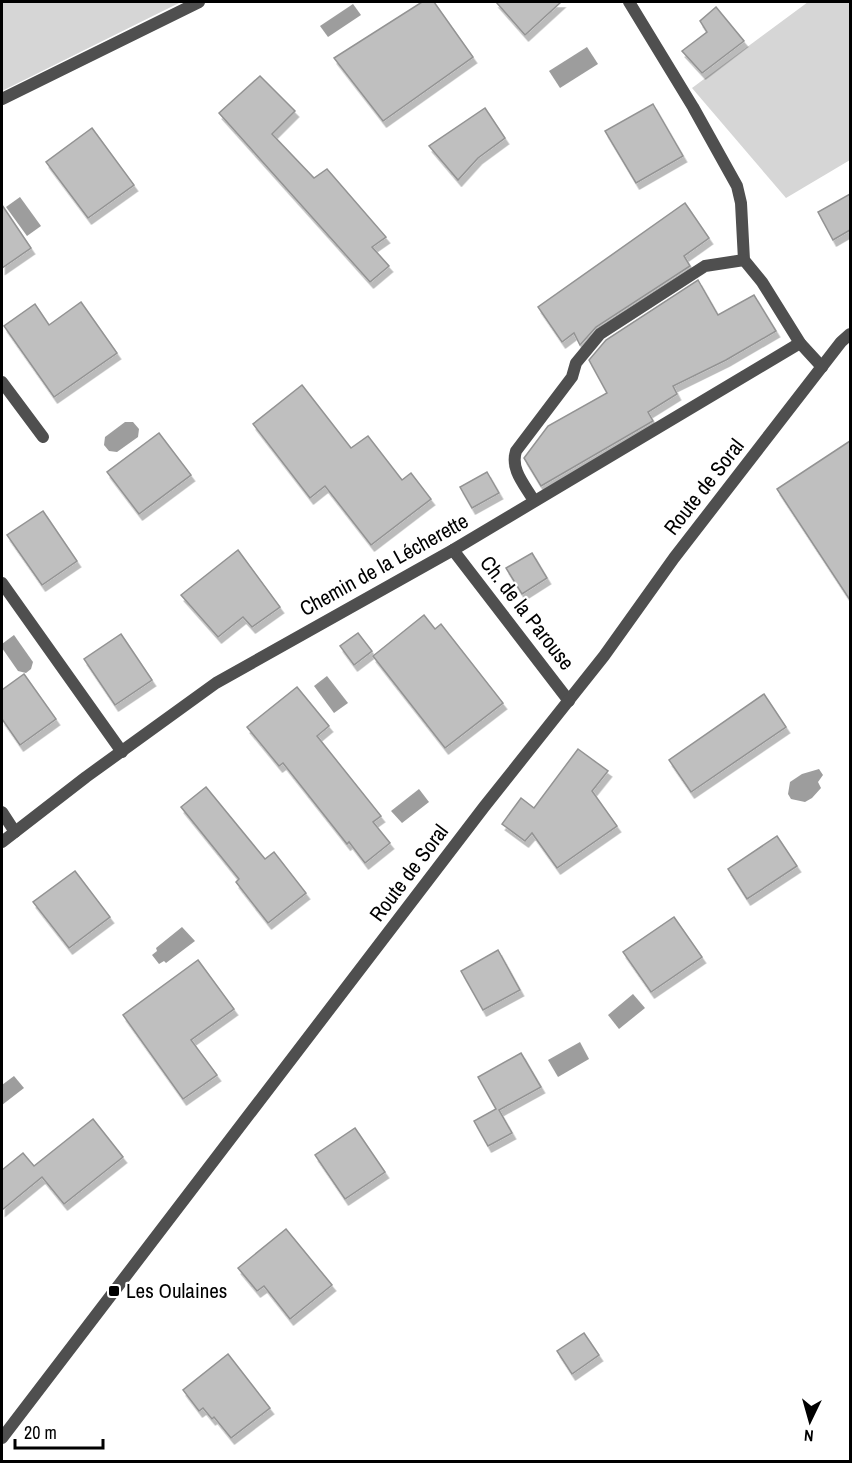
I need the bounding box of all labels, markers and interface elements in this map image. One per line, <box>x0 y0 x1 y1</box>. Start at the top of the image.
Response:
street label: Route de Soral <box>657 433 750 541</box>
street label: Chemin de la Lécherette <box>294 506 473 623</box>
street label: Ch. de la Parouse <box>474 549 581 676</box>
street label: Route de Soral <box>362 818 455 927</box>
place label: Les Oulaines <box>126 1276 227 1305</box>
marker: Les Oulaines <box>107 1284 121 1298</box>
north arrow <box>780 1391 840 1451</box>
scale bar <box>15 1412 104 1450</box>
text: 20 m <box>24 1420 57 1445</box>
text: N <box>803 1425 814 1447</box>

